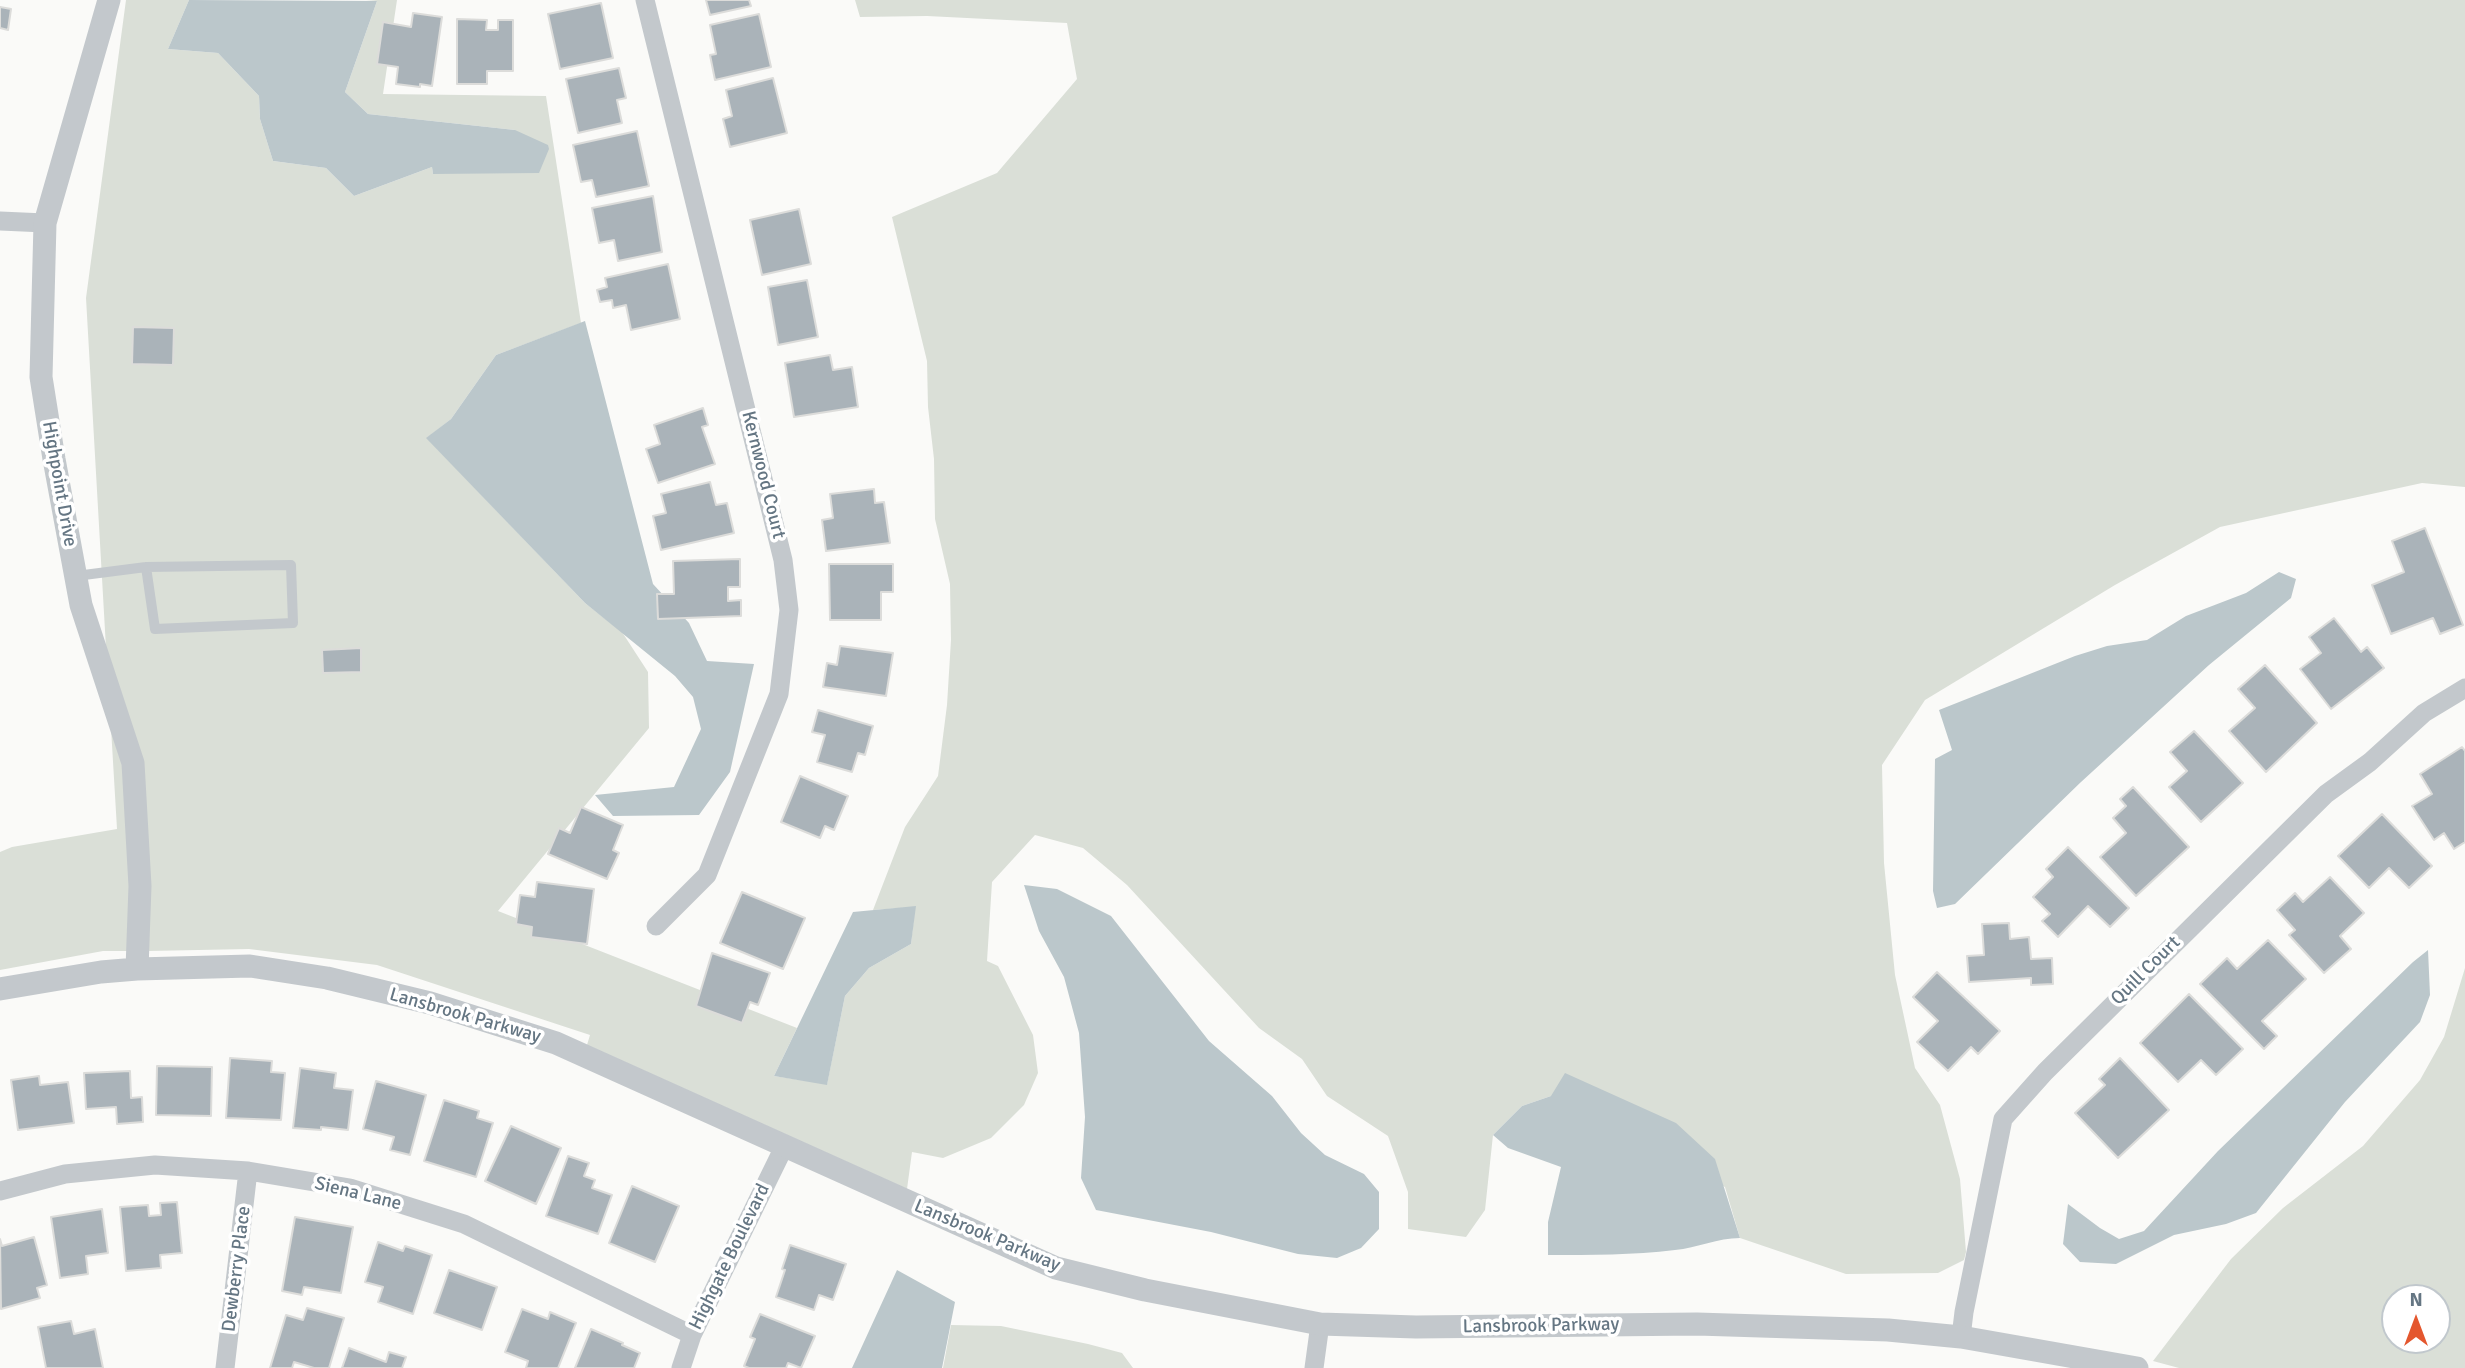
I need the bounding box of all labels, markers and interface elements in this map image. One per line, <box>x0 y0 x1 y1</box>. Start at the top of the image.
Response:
street label: Kernwood Court <box>736 409 790 541</box>
street label: Highpoint Drive <box>37 419 81 549</box>
street label: Quill Court <box>2107 932 2185 1010</box>
street label: Lansbrook Parkway <box>387 983 543 1049</box>
street label: Siena Lane <box>312 1172 404 1216</box>
street label: Highgate Boulevard <box>685 1180 775 1334</box>
street label: Lansbrook Parkway <box>911 1195 1063 1277</box>
street label: Dewberry Place <box>218 1205 256 1333</box>
north arrow <box>2381 1284 2451 1354</box>
text: N <box>2409 1288 2423 1312</box>
street label: Lansbrook Parkway <box>1463 1313 1619 1339</box>

